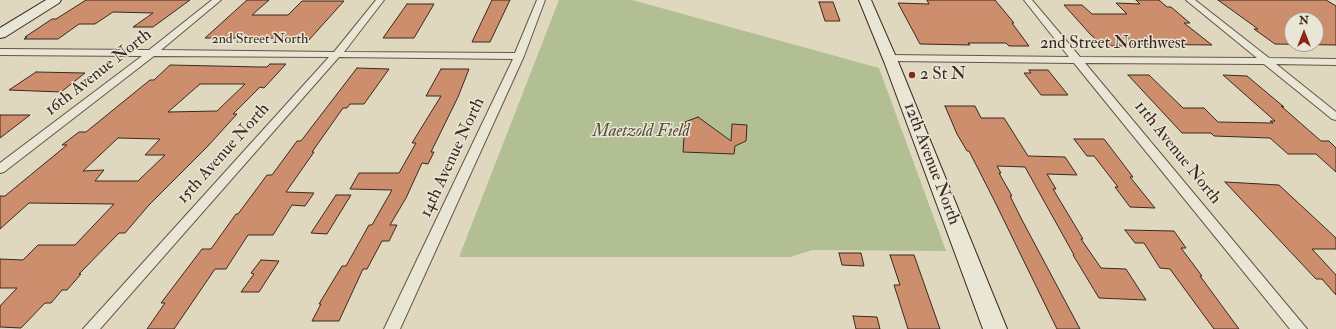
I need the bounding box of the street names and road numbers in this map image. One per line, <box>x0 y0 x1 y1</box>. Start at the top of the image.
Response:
street label: 16th Avenue North <box>42 25 156 121</box>
street label: 2nd Street North <box>212 32 308 48</box>
street label: 2nd Street Northwest <box>1040 34 1186 54</box>
street label: 14th Avenue North <box>416 95 490 221</box>
street label: 11th Avenue North <box>1129 97 1225 209</box>
street label: 15th Avenue North <box>174 100 274 208</box>
street label: 12th Avenue North <box>898 100 964 228</box>

